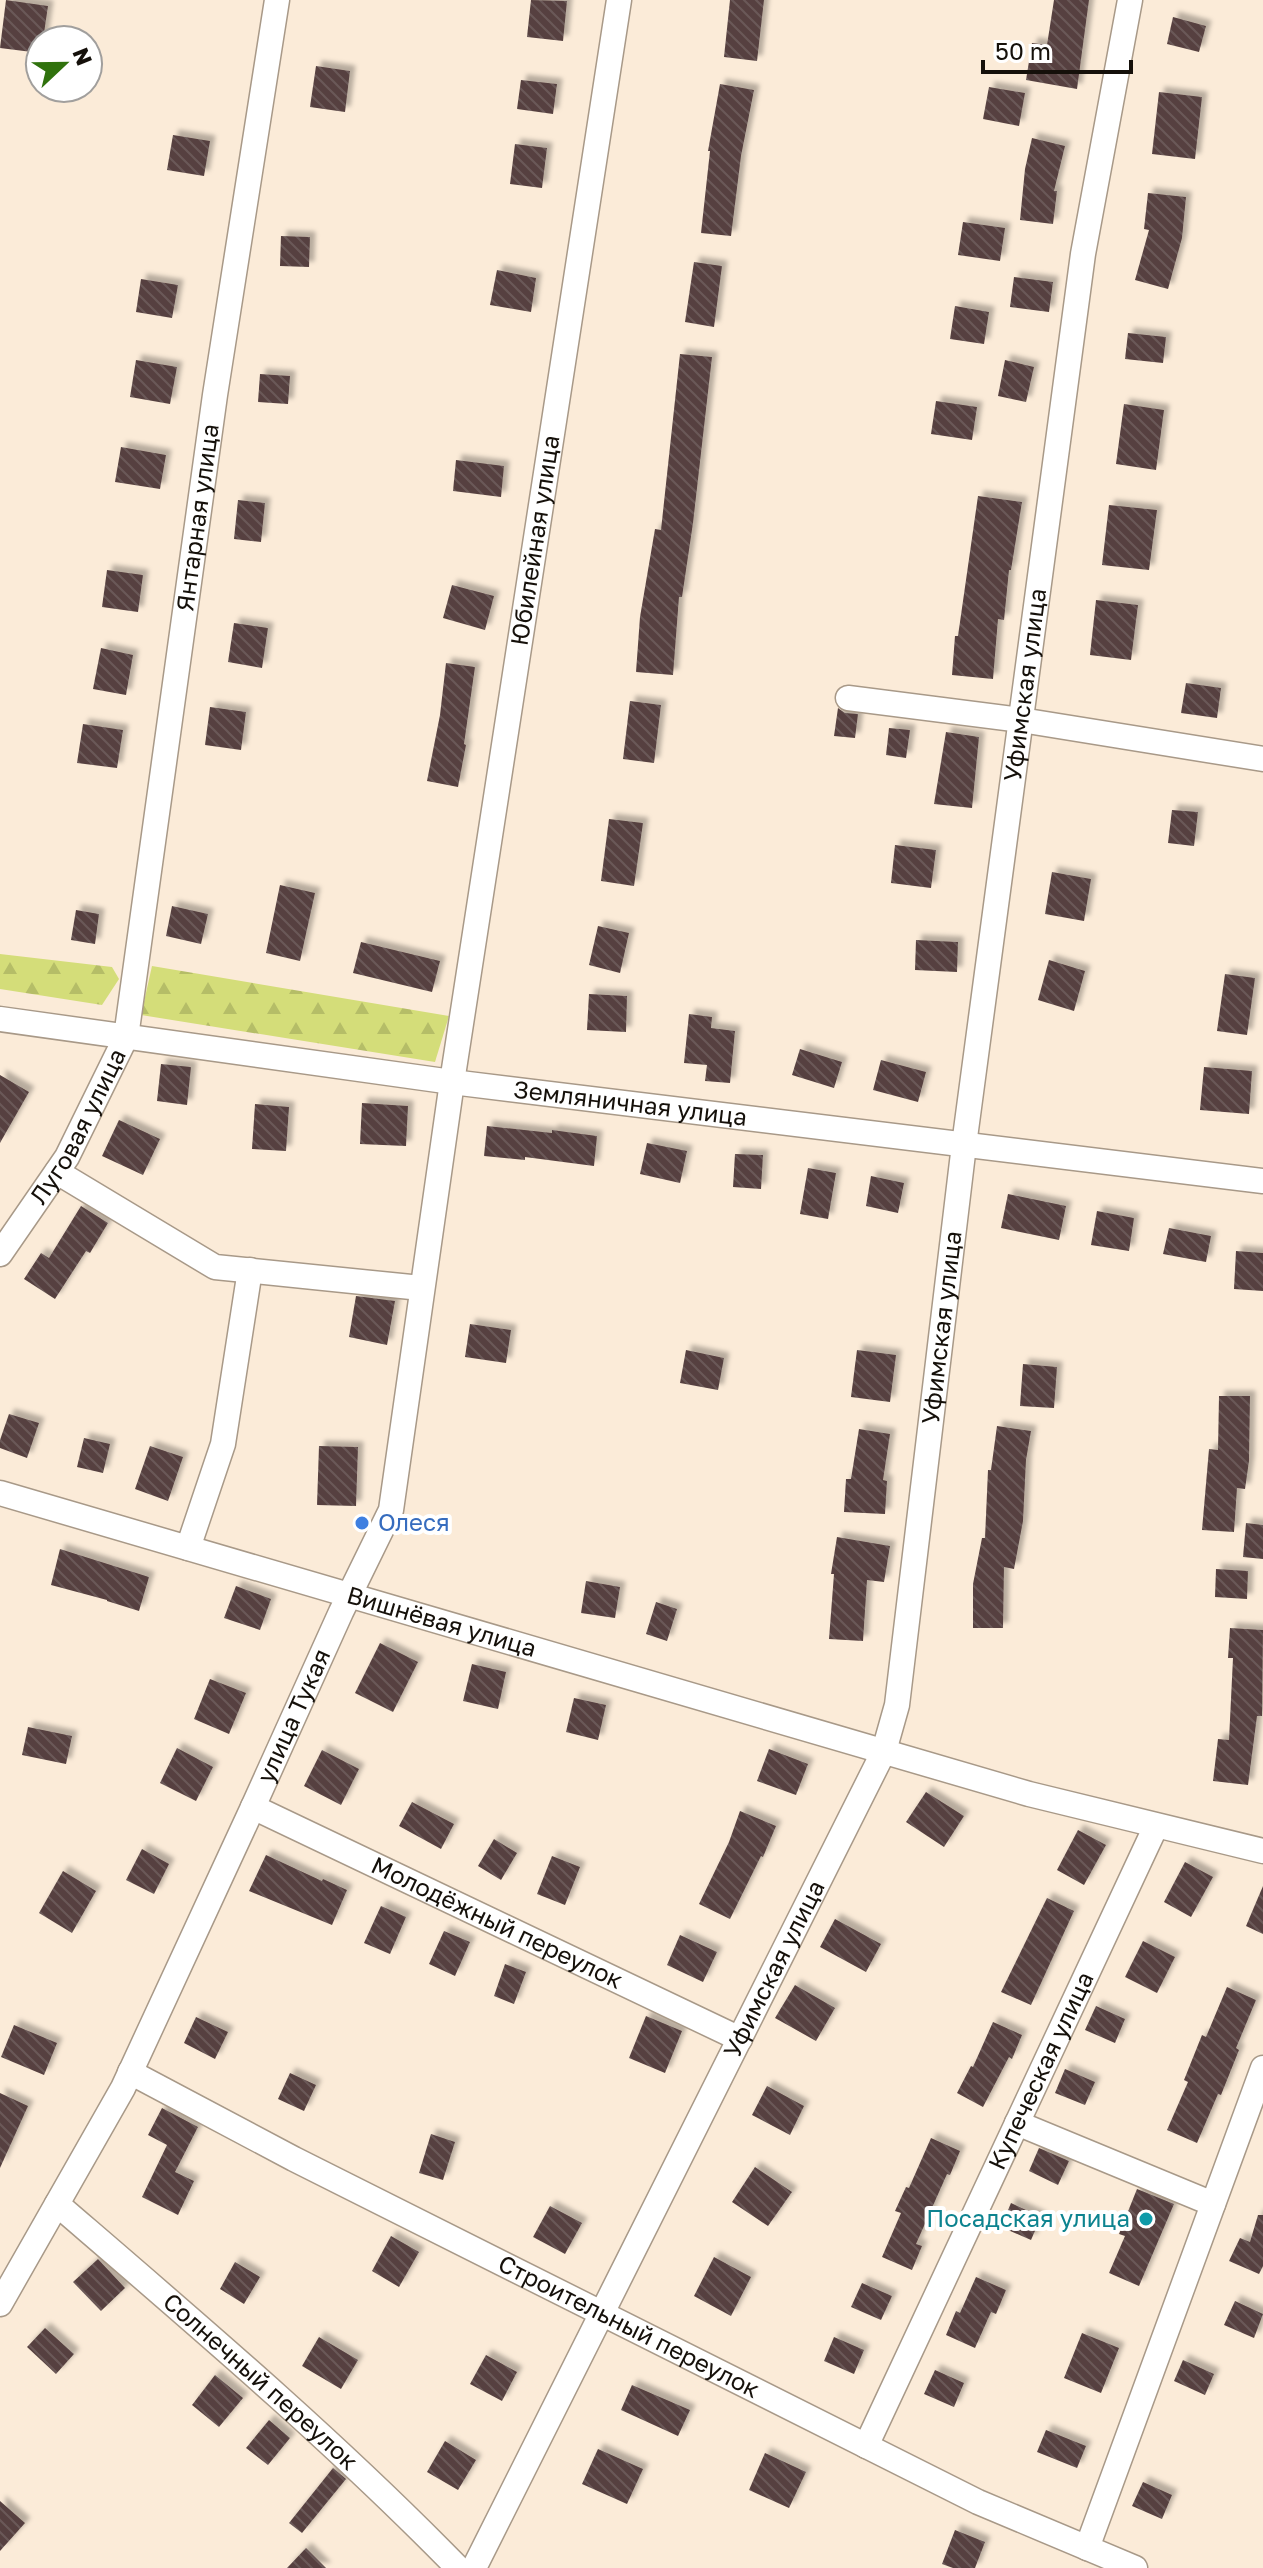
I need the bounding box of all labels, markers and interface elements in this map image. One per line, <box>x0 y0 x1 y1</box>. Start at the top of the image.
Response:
north arrow <box>24 24 104 104</box>
scale bar <box>983 24 1131 74</box>
text: 50 m <box>995 36 1051 65</box>
text: N <box>67 44 99 69</box>
street label: Янтарная улица <box>169 422 224 613</box>
street label: Юбилейная улица <box>504 433 565 647</box>
street label: Уфимская улица <box>997 586 1051 783</box>
street label: Луговая улица <box>23 1043 131 1209</box>
street label: Земляничная улица <box>512 1074 749 1131</box>
street label: Уфимская улица <box>915 1229 967 1426</box>
place label: Олеся <box>378 1507 450 1536</box>
marker: Олеся <box>353 1514 371 1532</box>
street label: Вишнёвая улица <box>344 1579 540 1662</box>
street label: улица Тукая <box>250 1644 335 1787</box>
street label: Молодёжный переулок <box>367 1850 628 1994</box>
street label: Уфимская улица <box>717 1875 830 2062</box>
street label: Купеческая улица <box>981 1967 1099 2174</box>
place label: Посадская улица <box>926 2203 1130 2232</box>
marker: Посадская улица <box>1137 2210 1155 2228</box>
street label: Строительный переулок <box>494 2248 765 2403</box>
street label: Солнечный переулок <box>158 2286 365 2475</box>

